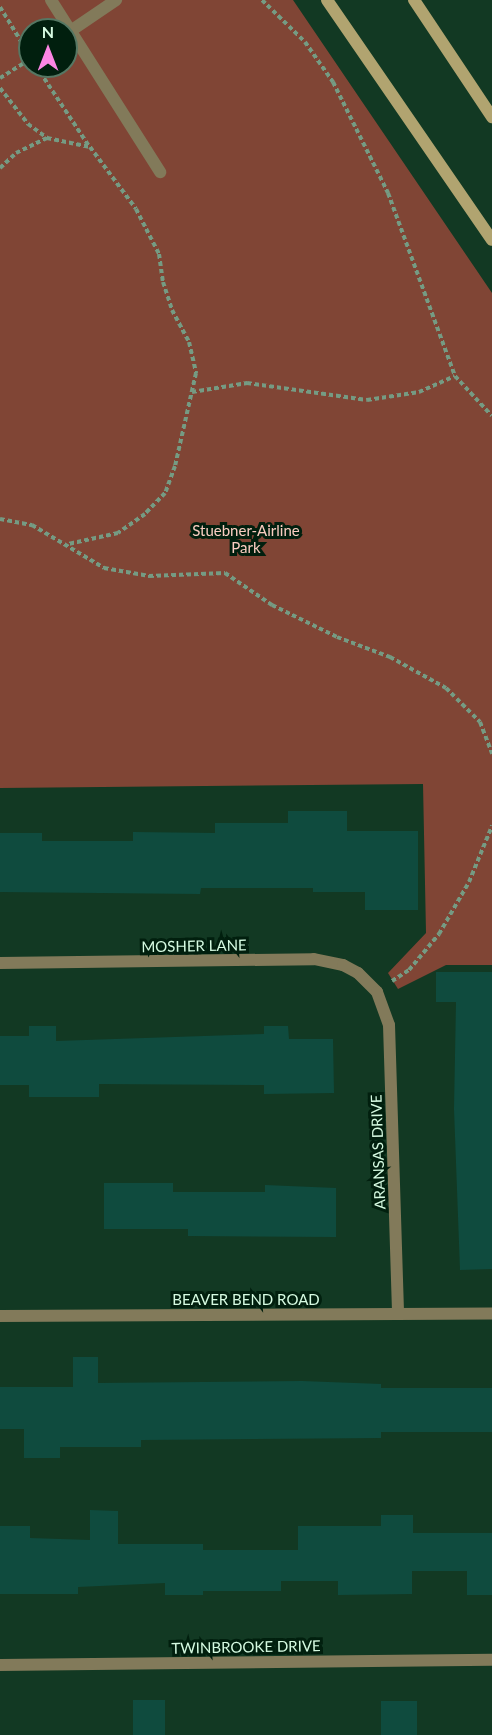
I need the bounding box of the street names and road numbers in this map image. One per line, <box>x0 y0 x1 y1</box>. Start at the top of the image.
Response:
street label: MOSHER LANE <box>141 936 247 956</box>
street label: ARANSAS DRIVE <box>367 1094 389 1210</box>
street label: BEAVER BEND ROAD <box>172 1291 320 1309</box>
street label: TWINBROOKE DRIVE <box>171 1637 321 1657</box>

